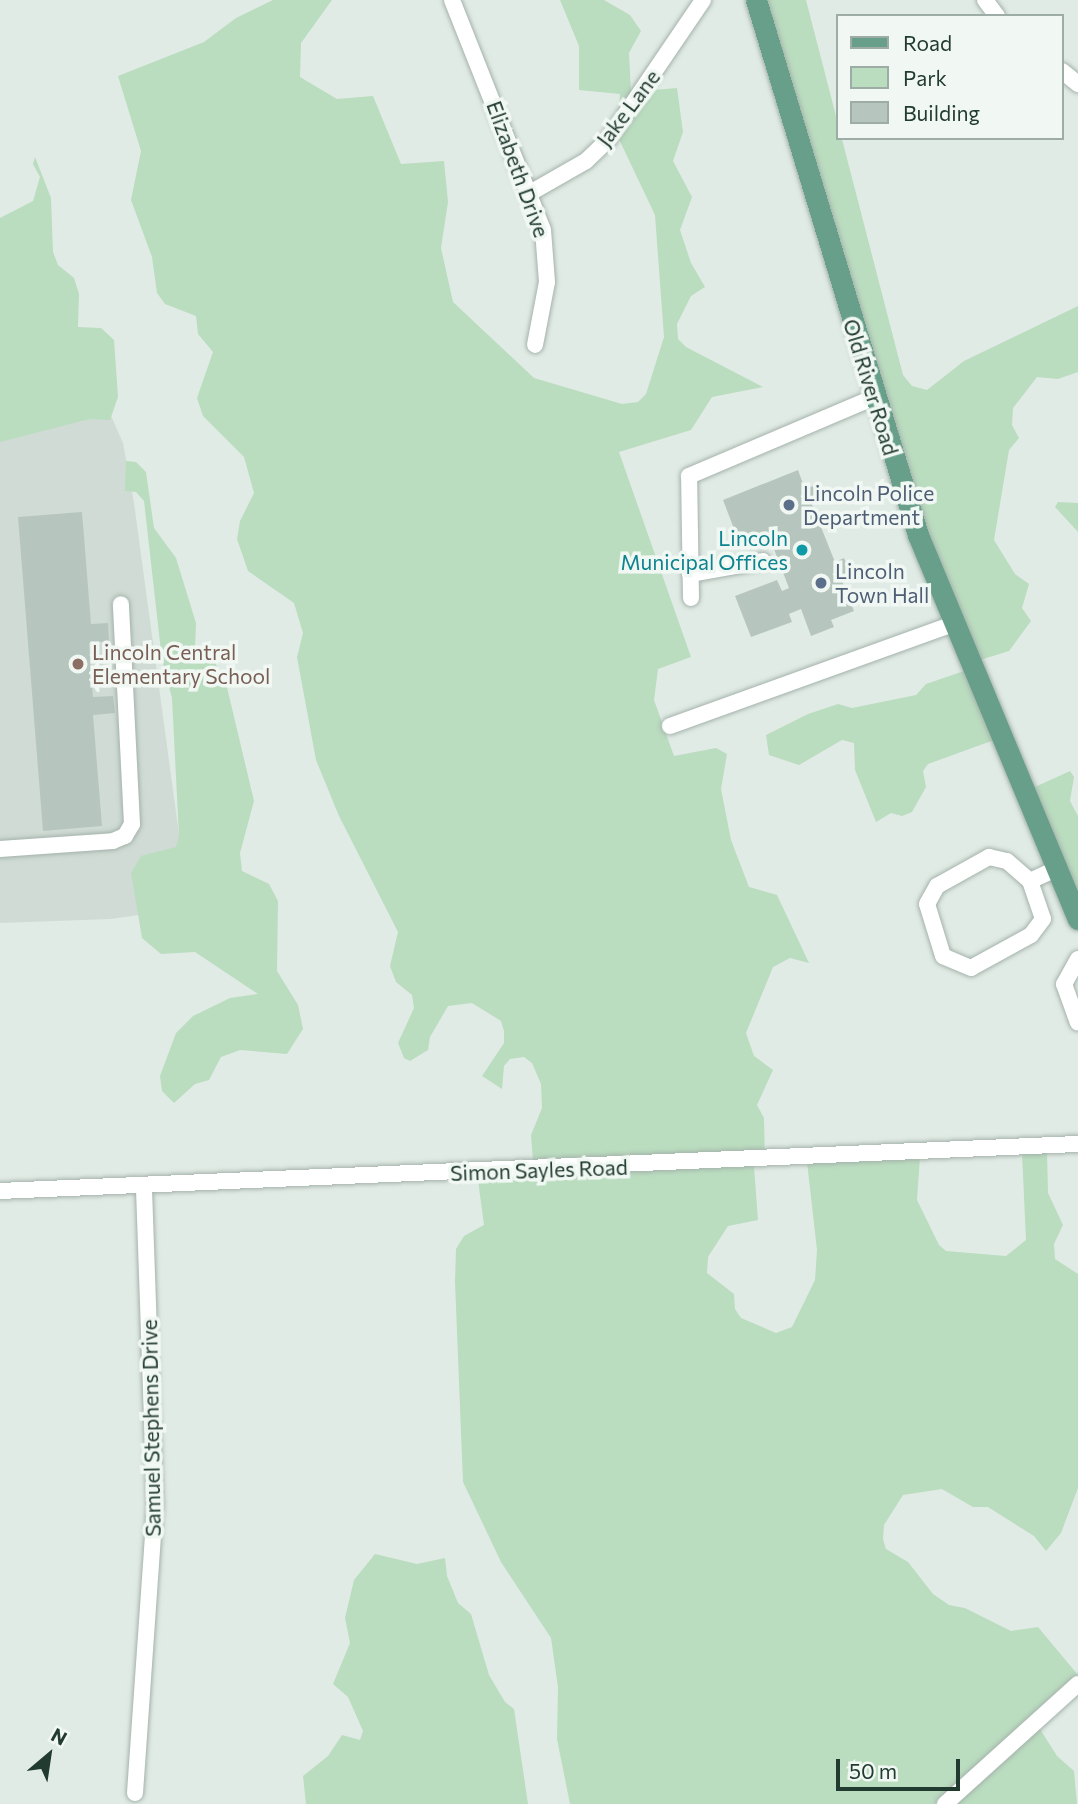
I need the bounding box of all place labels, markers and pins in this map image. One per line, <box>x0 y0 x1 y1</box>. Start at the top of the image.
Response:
place label: Lincoln Police Department <box>803 480 934 530</box>
marker: Lincoln Police Department <box>781 497 797 513</box>
place label: Lincoln Municipal Offices <box>621 525 788 575</box>
marker: Lincoln Municipal Offices <box>794 542 810 558</box>
place label: Lincoln Town Hall <box>835 558 929 608</box>
marker: Lincoln Town Hall <box>813 575 829 591</box>
place label: Lincoln Central Elementary School <box>92 639 270 689</box>
marker: Lincoln Central Elementary School <box>70 656 86 672</box>

